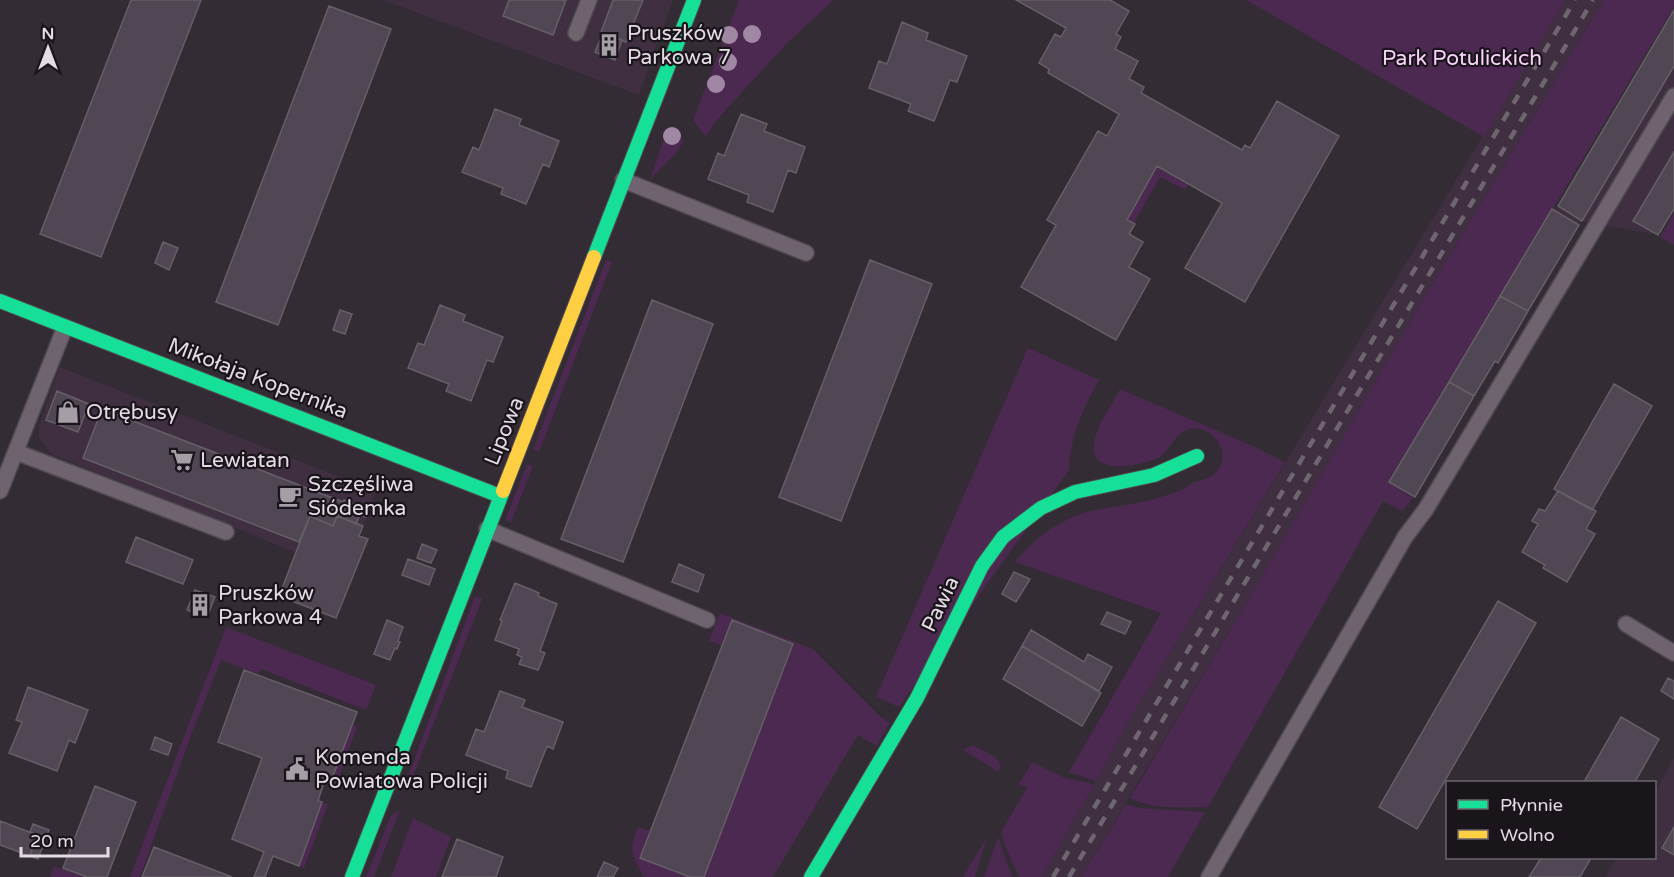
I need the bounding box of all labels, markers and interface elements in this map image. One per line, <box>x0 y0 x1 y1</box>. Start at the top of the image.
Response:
north arrow <box>18 18 78 78</box>
place label: Pruszków Parkowa 7 <box>627 21 731 70</box>
text: N <box>42 24 54 44</box>
building icon: Pruszków Parkowa 7 <box>596 32 622 58</box>
park label: Park Potulickich <box>1382 46 1542 71</box>
street label: Mikołaja Kopernika <box>165 333 351 424</box>
street label: Lipowa <box>479 393 529 469</box>
shop icon: Otrębusy <box>55 399 81 425</box>
place label: Otrębusy <box>86 400 178 425</box>
supermarket icon: Lewiatan <box>169 447 195 473</box>
place label: Lewiatan <box>200 448 290 473</box>
place label: Szczęśliwa Siódemka <box>308 472 414 521</box>
cafe icon: Szczęśliwa Siódemka <box>277 483 303 509</box>
street label: Pawia <box>916 572 965 636</box>
place label: Pruszków Parkowa 4 <box>218 581 322 630</box>
building icon: Pruszków Parkowa 4 <box>187 592 213 618</box>
place label: Komenda Powiatowa Policji <box>315 745 488 794</box>
public building icon: Komenda Powiatowa Policji <box>284 756 310 782</box>
legend <box>1446 781 1656 859</box>
text: Płynnie <box>1500 794 1563 816</box>
scale bar <box>21 820 108 858</box>
text: Wolno <box>1500 824 1555 846</box>
text: 20 m <box>30 830 74 852</box>

